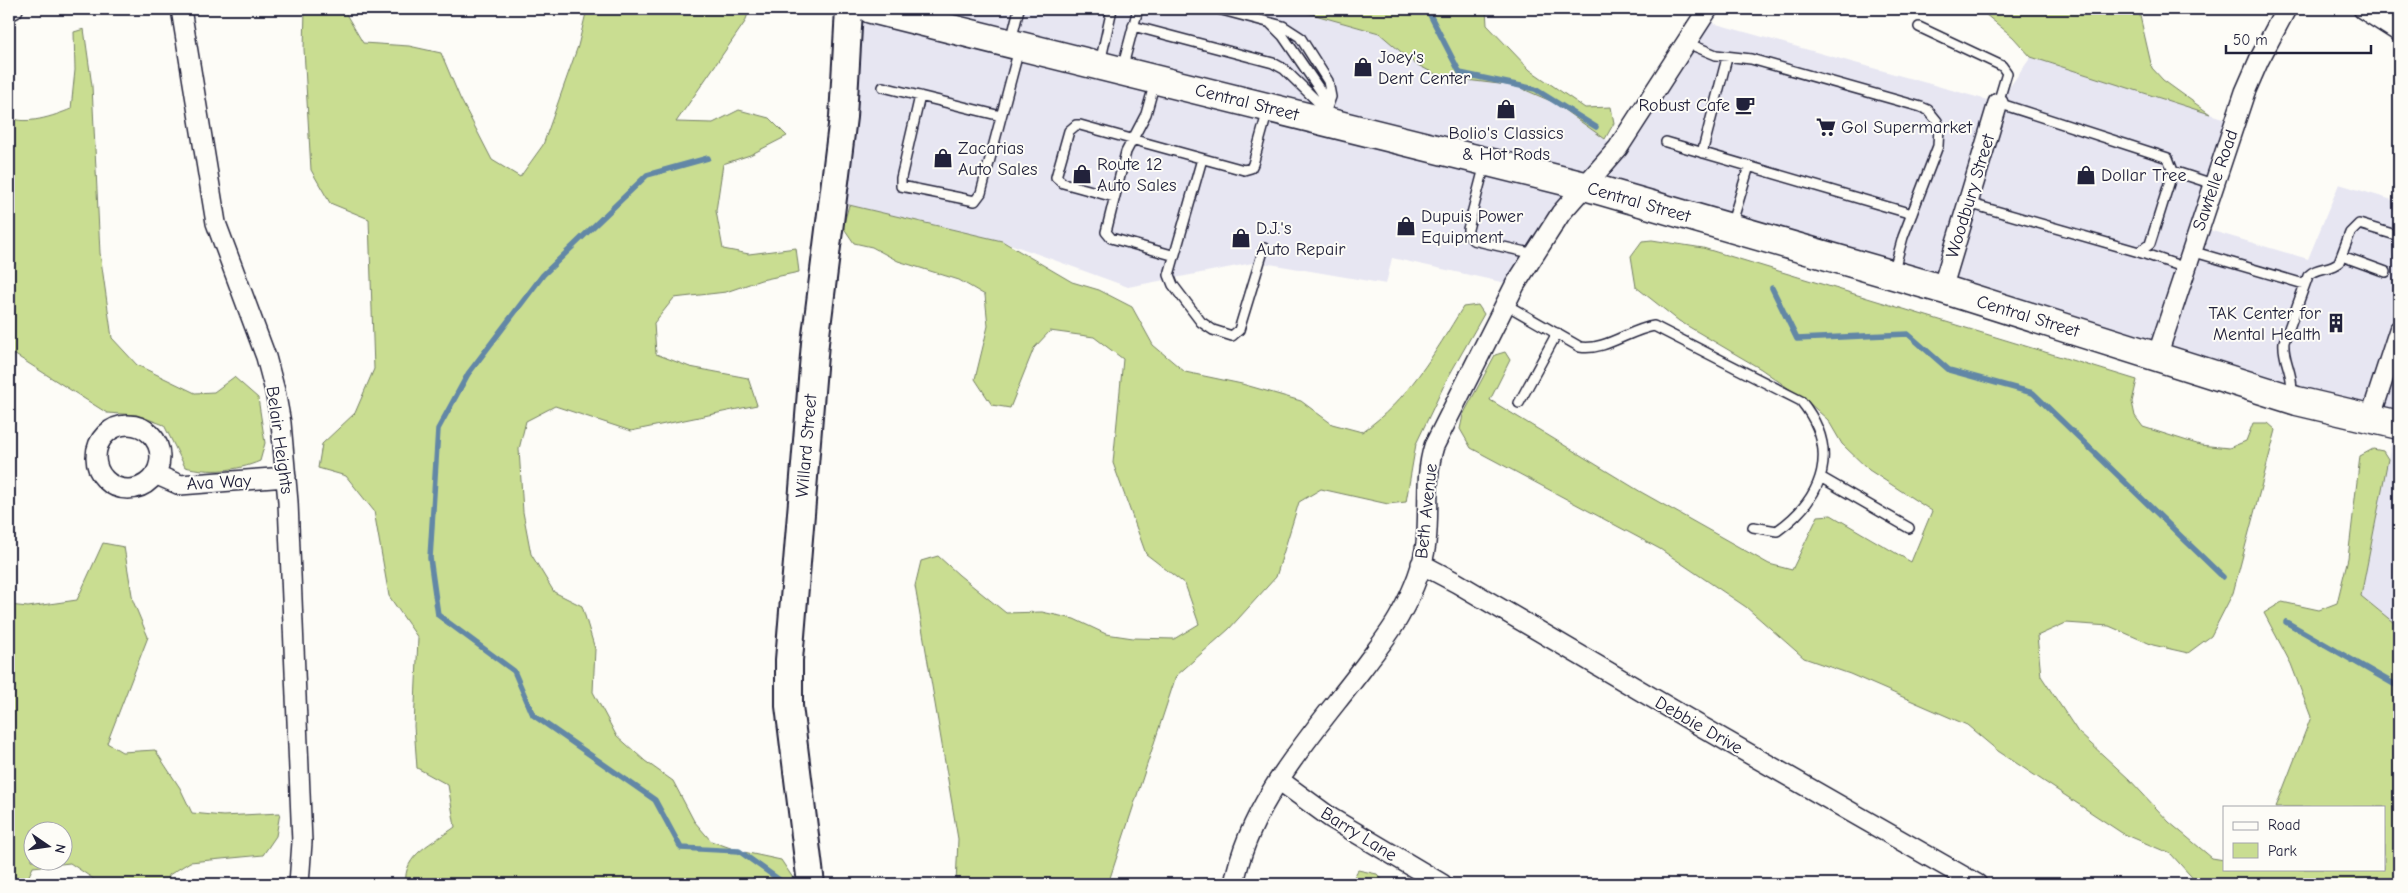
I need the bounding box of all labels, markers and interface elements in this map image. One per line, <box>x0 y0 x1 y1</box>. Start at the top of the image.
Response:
scale bar <box>2226 22 2370 54</box>
text: 50 m <box>2233 31 2268 49</box>
place label: Joey's Dent Center <box>1378 47 1471 89</box>
shop icon: Joey's Dent Center <box>1352 56 1374 78</box>
street label: Central Street <box>1193 79 1302 126</box>
cafe icon: Robust Cafe <box>1734 94 1756 116</box>
place label: Robust Cafe <box>1638 95 1730 116</box>
shop icon: Bolio's Classics & Hot Rods <box>1495 98 1517 120</box>
supermarket icon: Gol Supermarket <box>1815 116 1837 138</box>
place label: Gol Supermarket <box>1841 117 1973 138</box>
place label: Bolio's Classics & Hot Rods <box>1449 123 1563 165</box>
street label: Sawtelle Road <box>2188 127 2243 233</box>
street label: Woodbury Street <box>1942 131 2000 261</box>
place label: Zacarias Auto Sales <box>958 138 1038 180</box>
shop icon: Zacarias Auto Sales <box>932 147 954 169</box>
place label: Route 12 Auto Sales <box>1097 154 1177 196</box>
shop icon: Route 12 Auto Sales <box>1071 163 1093 185</box>
shop icon: Dollar Tree <box>2075 164 2097 186</box>
place label: Dollar Tree <box>2101 165 2186 186</box>
street label: Central Street <box>1585 178 1694 227</box>
place label: Dupuis Power Equipment <box>1421 206 1524 248</box>
shop icon: Dupuis Power Equipment <box>1395 215 1417 237</box>
place label: D.J.'s Auto Repair <box>1256 218 1346 260</box>
shop icon: D.J.'s Auto Repair <box>1230 227 1252 249</box>
street label: Central Street <box>1974 291 2083 342</box>
place label: TAK Center for Mental Health <box>2208 303 2322 345</box>
building icon: TAK Center for Mental Health <box>2325 312 2347 334</box>
street label: Belair Heights <box>262 385 297 495</box>
street label: Willard Street <box>792 392 822 499</box>
street label: Beth Avenue <box>1411 462 1442 560</box>
street label: Ava Way <box>186 470 253 495</box>
street label: Debbie Drive <box>1651 692 1746 759</box>
street label: Barry Lane <box>1317 803 1401 866</box>
legend <box>2223 806 2386 870</box>
text: Road <box>2268 816 2300 834</box>
north arrow <box>22 820 72 870</box>
text: N <box>51 842 69 855</box>
text: Park <box>2268 842 2297 860</box>

